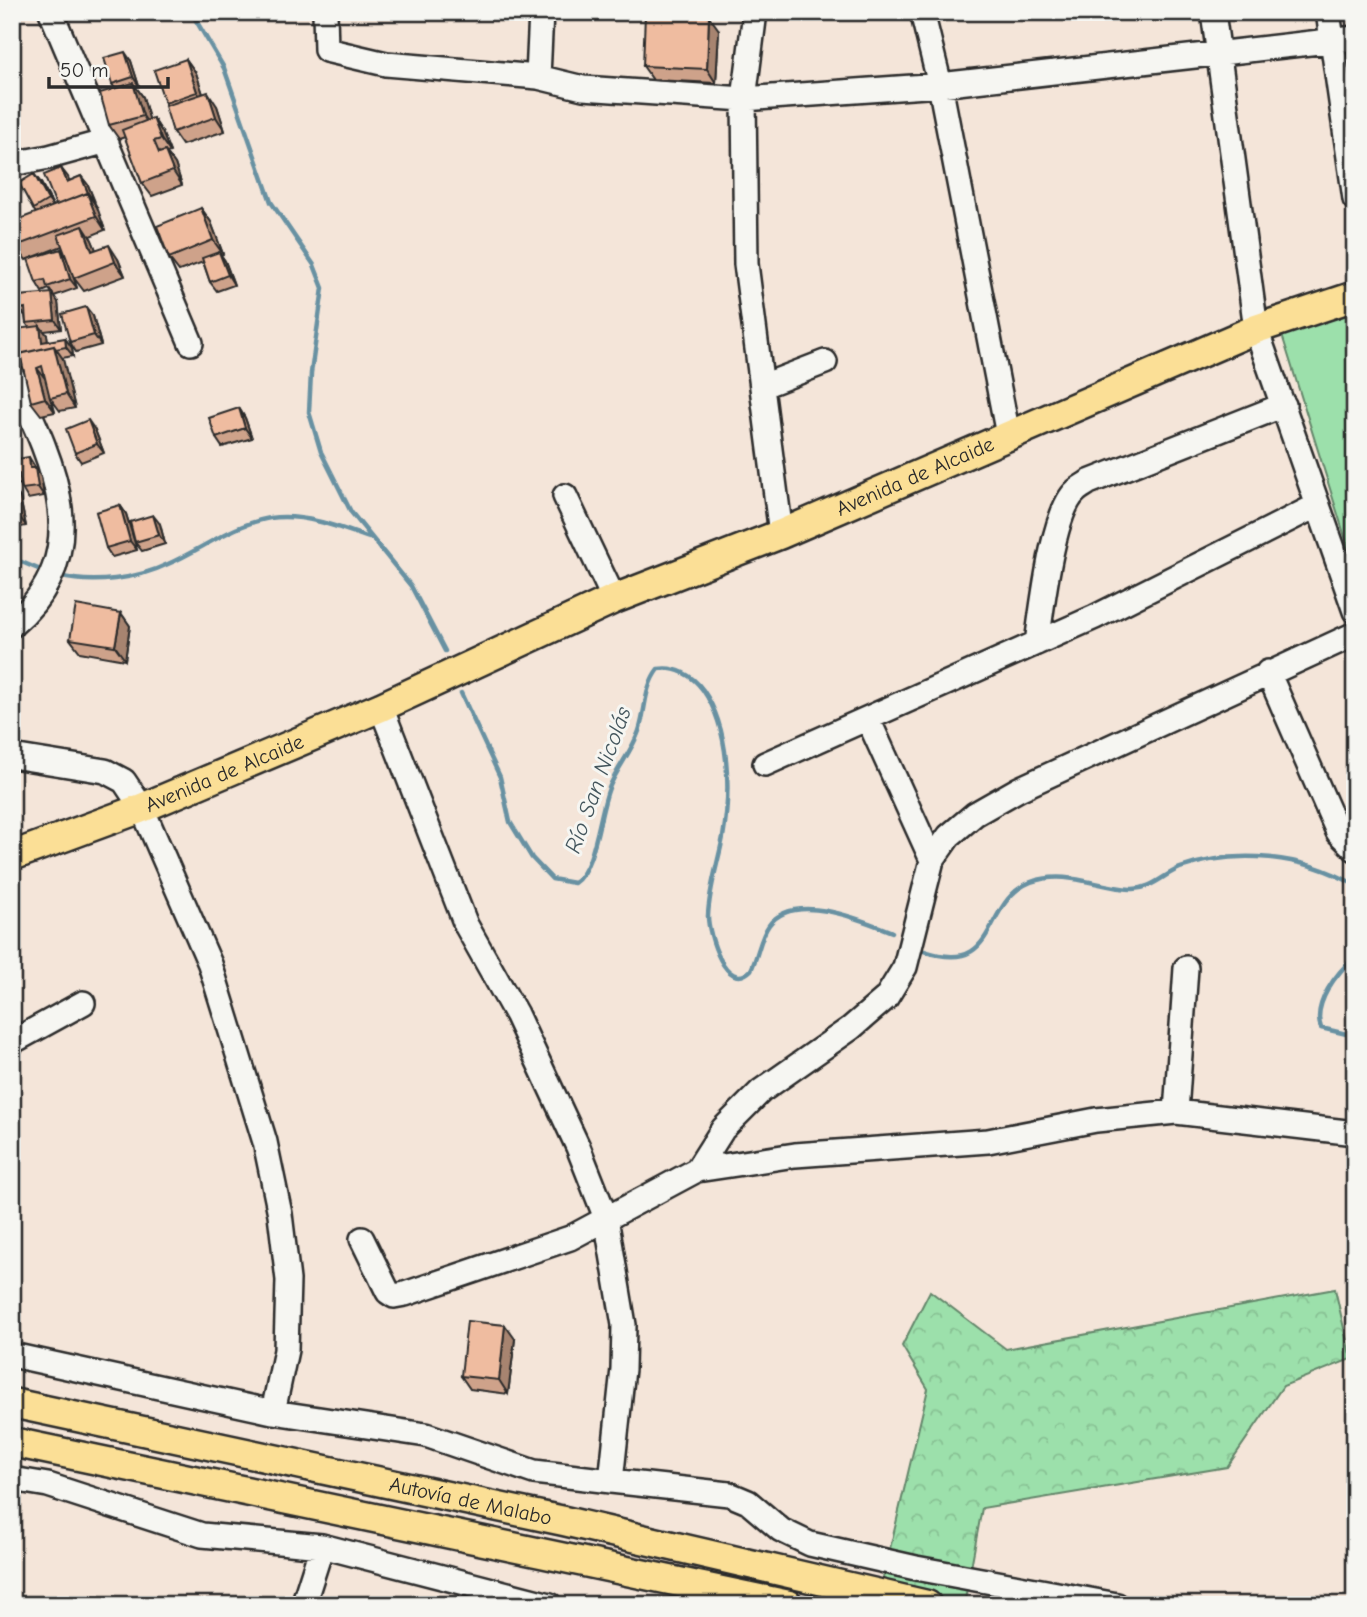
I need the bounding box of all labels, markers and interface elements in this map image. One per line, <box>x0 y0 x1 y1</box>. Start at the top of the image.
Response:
scale bar <box>49 46 168 90</box>
text: 50 m <box>60 58 109 82</box>
street label: Avenida de Alcaide <box>832 432 998 521</box>
water label: Río San Nicolás <box>559 703 637 857</box>
street label: Avenida de Alcaide <box>142 729 307 817</box>
street label: Autovía de Malabo <box>387 1472 554 1530</box>

